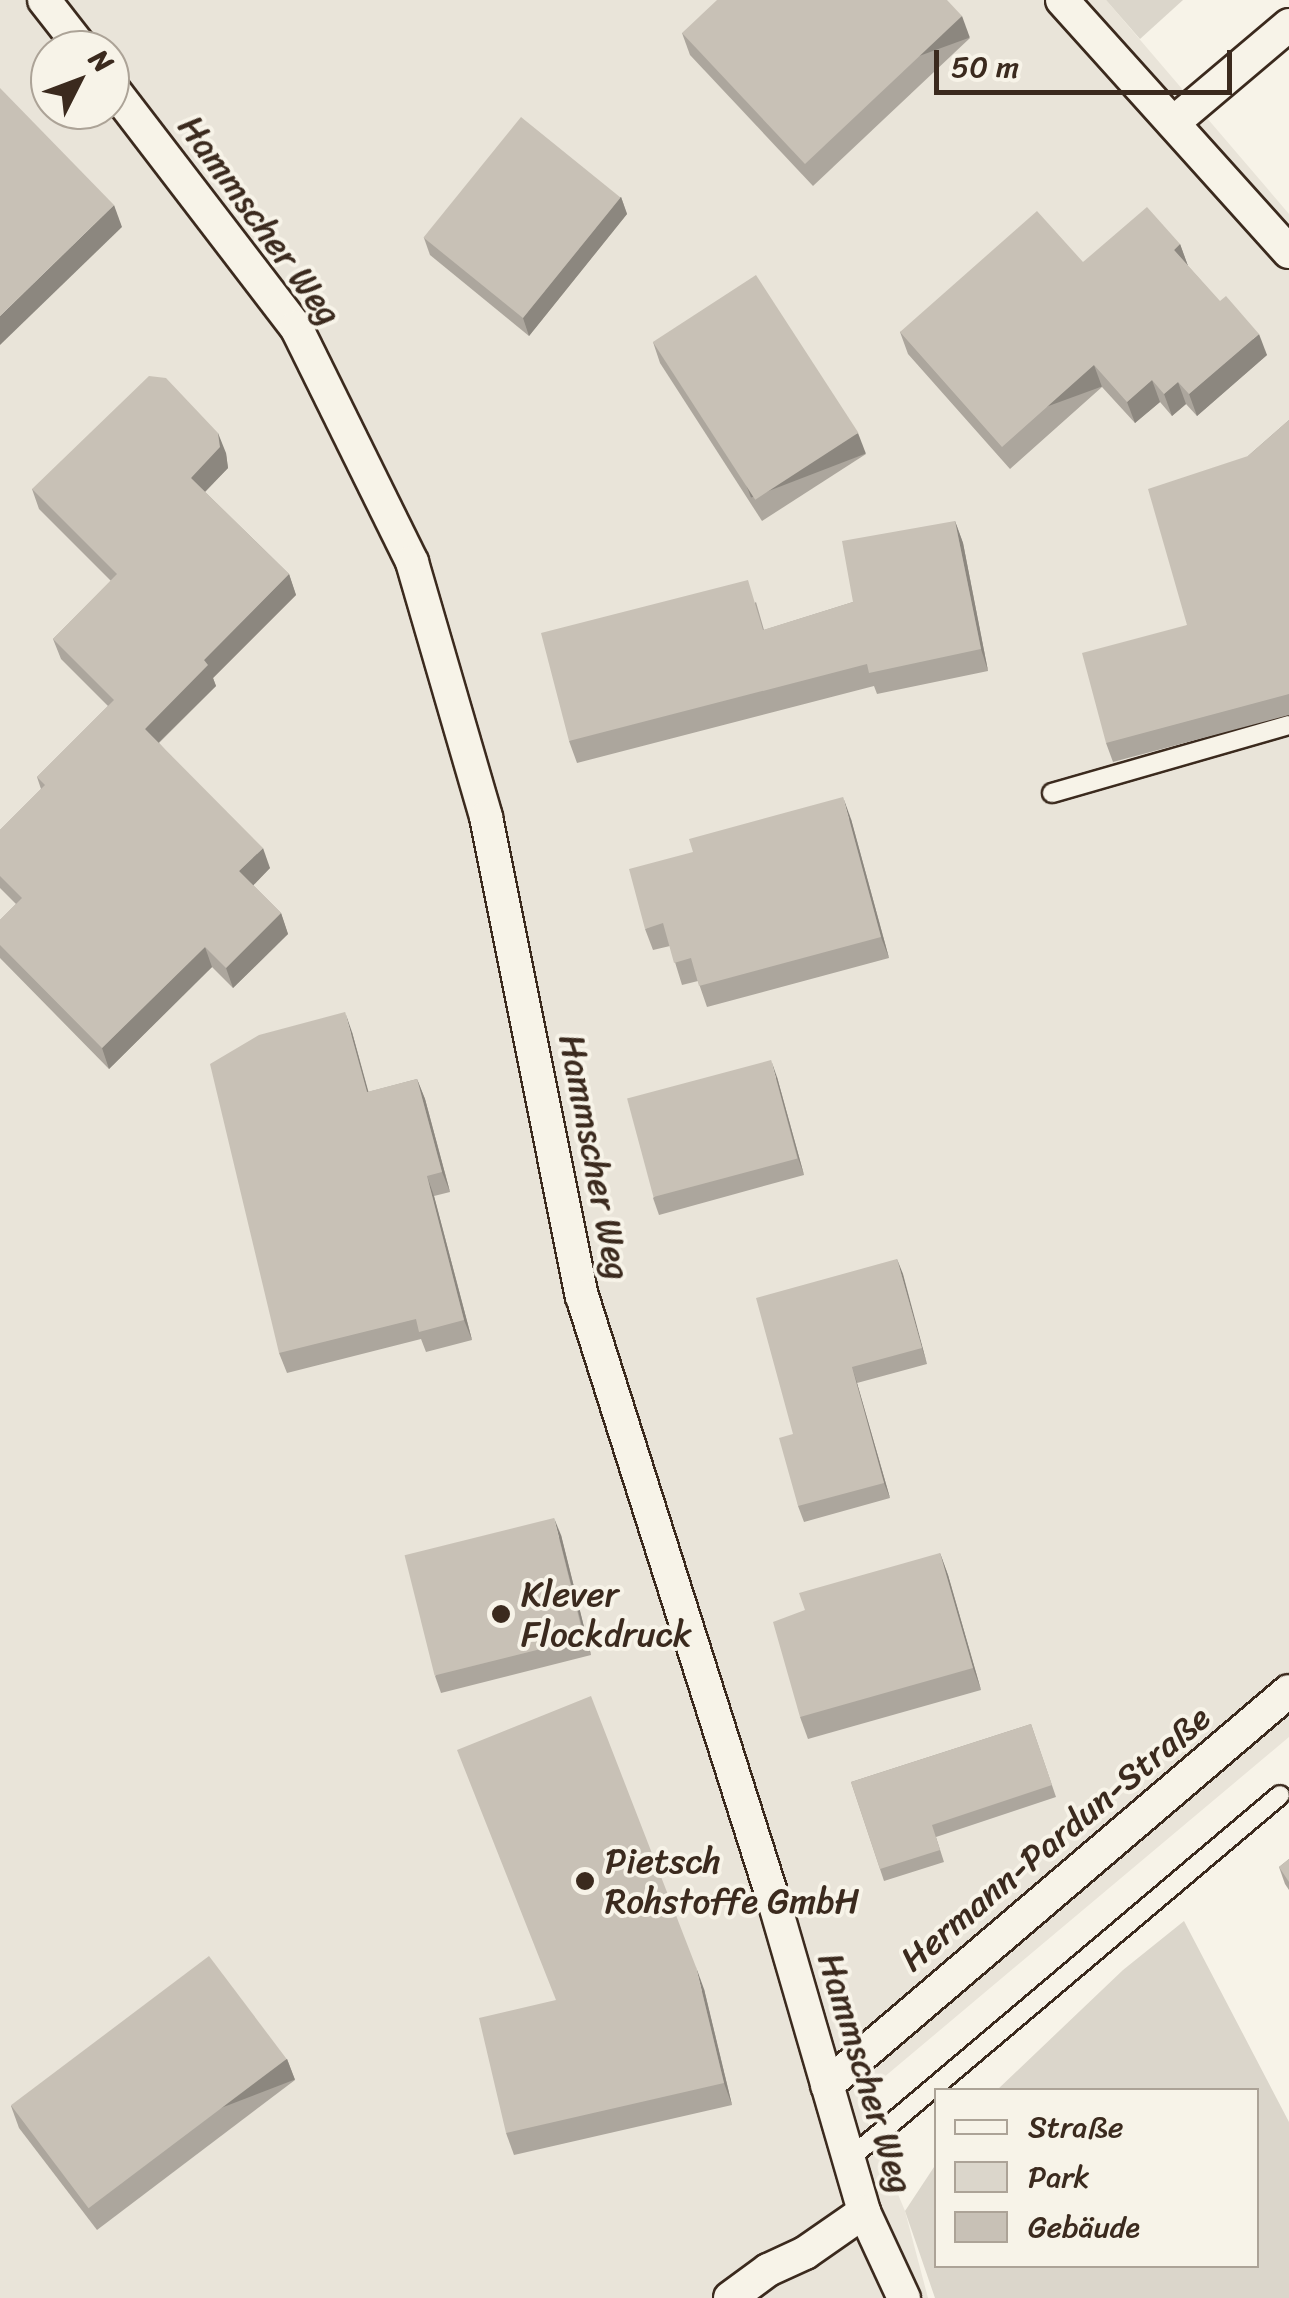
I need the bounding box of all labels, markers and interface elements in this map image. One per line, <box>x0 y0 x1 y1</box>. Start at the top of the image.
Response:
north arrow <box>30 30 130 130</box>
scale bar <box>939 30 1236 92</box>
text: N <box>76 37 126 85</box>
text: 50 m <box>951 40 1019 94</box>
street label: Hammscher Weg <box>169 106 351 334</box>
street label: Hammscher Weg <box>551 1030 639 1284</box>
place label: Klever Flockdruck <box>521 1573 691 1655</box>
marker: Klever Flockdruck <box>490 1603 512 1625</box>
street label: Hermann-Pardun-Straße <box>892 1696 1218 1980</box>
place label: Pietsch Rohstoffe GmbH <box>605 1840 859 1922</box>
marker: Pietsch Rohstoffe GmbH <box>574 1870 596 1892</box>
street label: Hammscher Weg <box>809 1947 923 2199</box>
legend <box>934 2088 1259 2268</box>
text: Straße <box>1028 2100 1123 2154</box>
text: Park <box>1028 2150 1090 2204</box>
text: Gebäude <box>1028 2200 1140 2254</box>

